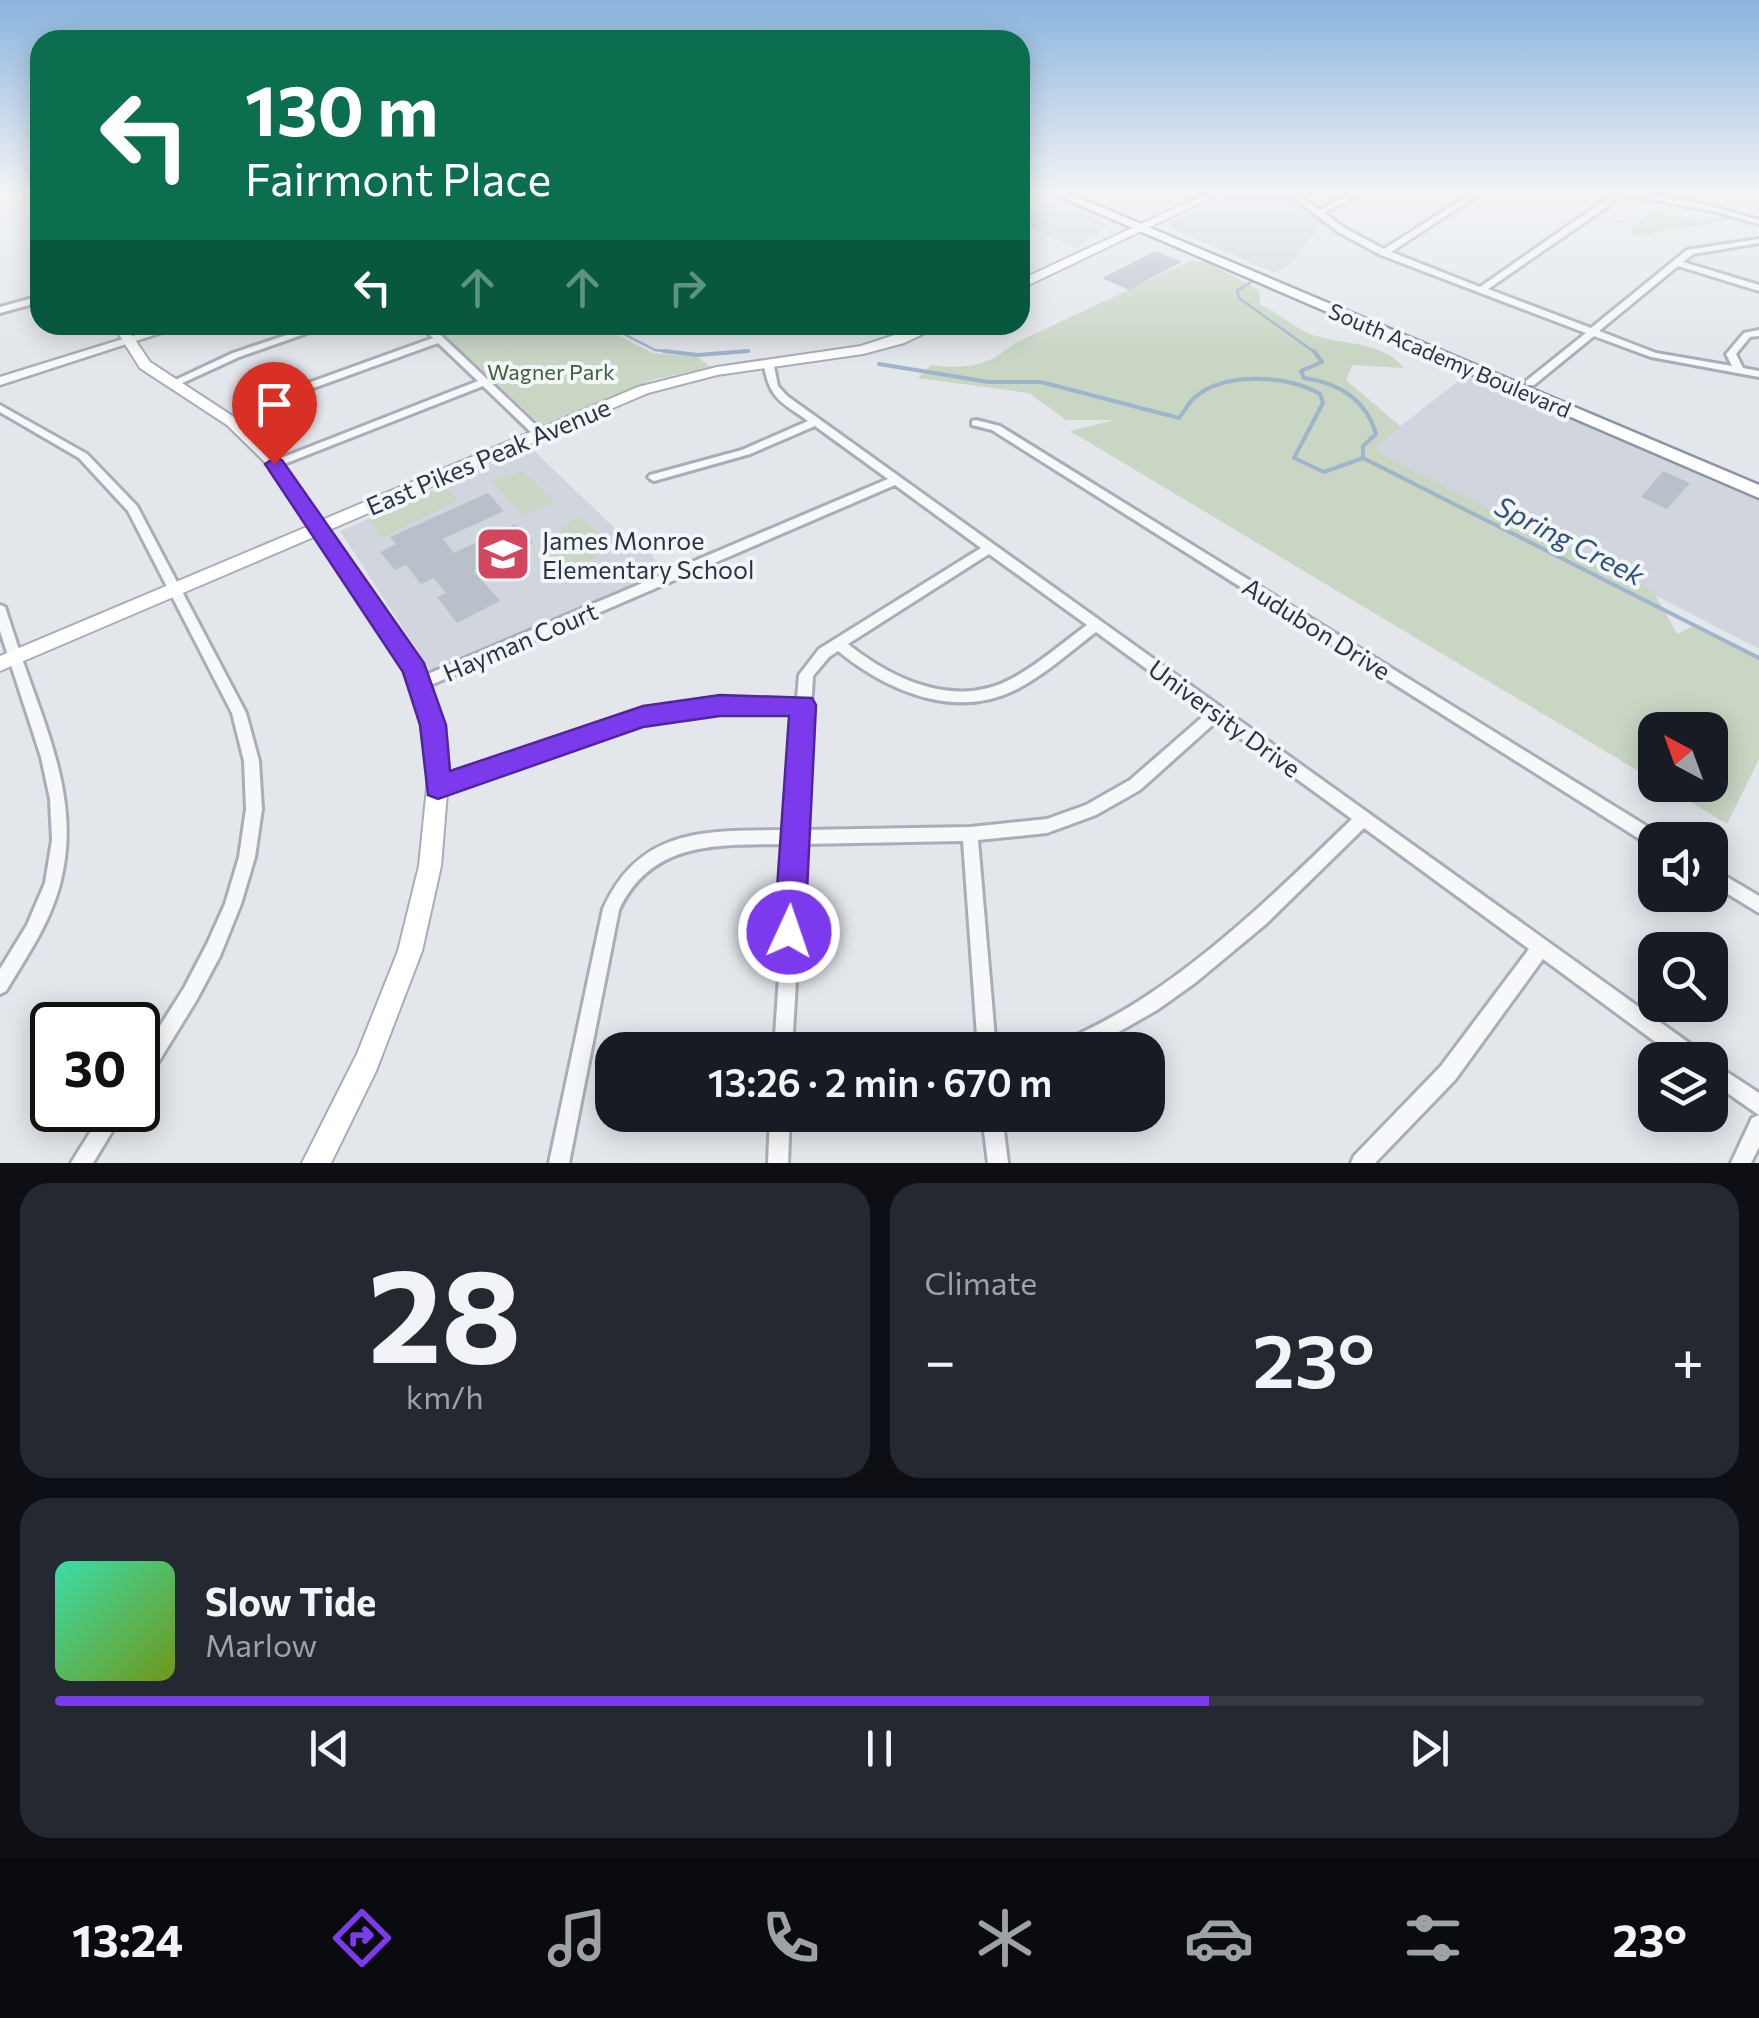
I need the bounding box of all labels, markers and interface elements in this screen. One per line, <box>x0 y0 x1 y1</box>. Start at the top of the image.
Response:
text: 130 m <box>245 65 438 150</box>
icon: left <box>80 70 210 200</box>
text: Fairmont Place <box>245 150 551 205</box>
icon: left <box>345 260 400 315</box>
icon: ahead <box>450 260 505 315</box>
icon: ahead <box>555 260 610 315</box>
icon: right <box>660 260 715 315</box>
street label: South Academy Boulevard <box>1325 297 1575 423</box>
park label: Wagner Park <box>487 358 615 385</box>
pin <box>232 362 317 465</box>
icon: arrive <box>247 377 302 432</box>
street label: East Pikes Peak Avenue <box>362 391 614 521</box>
water label: Spring Creek <box>1490 488 1651 592</box>
school or university icon: James Monroe Elementary School <box>473 524 533 584</box>
place label: James Monroe Elementary School <box>542 525 754 584</box>
street label: Audubon Drive <box>1238 571 1396 685</box>
street label: Hayman Court <box>438 595 602 687</box>
street label: University Drive <box>1143 653 1307 783</box>
north arrow <box>1638 712 1728 802</box>
map controls <box>1638 712 1728 1132</box>
button: sound <box>1638 822 1728 912</box>
position arrow <box>737 880 841 984</box>
button: search <box>1638 932 1728 1022</box>
speed limit sign: 30 <box>30 1002 160 1132</box>
button: layers <box>1638 1042 1728 1132</box>
text: 13:26 · 2 min · 670 m <box>708 1058 1052 1105</box>
text: 28 <box>368 1231 522 1390</box>
text: Climate <box>925 1262 1037 1302</box>
text: 23° <box>1253 1312 1375 1403</box>
text: − <box>925 1325 956 1392</box>
text: + <box>1672 1325 1704 1392</box>
text: km/h <box>406 1376 484 1416</box>
text: Slow Tide <box>205 1577 376 1624</box>
text: Marlow <box>205 1624 317 1664</box>
icon: previous <box>302 1721 357 1776</box>
icon: pause <box>852 1721 907 1776</box>
icon: next <box>1402 1721 1457 1776</box>
icon: directions <box>327 1903 397 1973</box>
icon: music <box>542 1903 612 1973</box>
icon: phone <box>756 1903 826 1973</box>
icon: climate <box>970 1903 1040 1973</box>
icon: car <box>1184 1903 1254 1973</box>
icon: filters <box>1398 1903 1468 1973</box>
text: 13:24 <box>72 1911 183 1966</box>
text: 23° <box>1613 1911 1687 1966</box>

